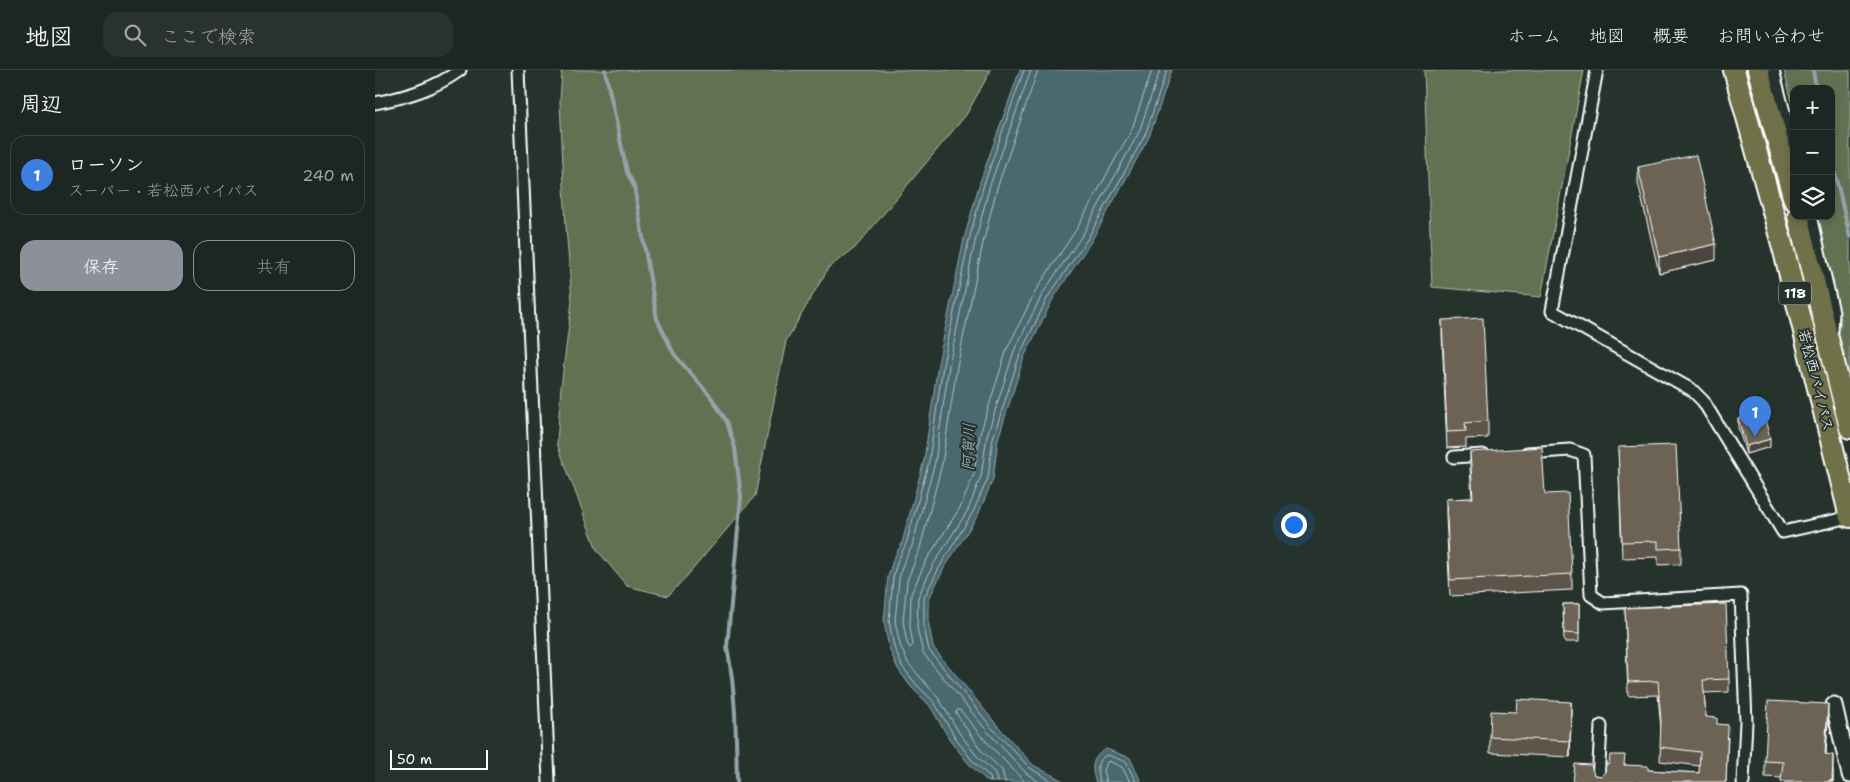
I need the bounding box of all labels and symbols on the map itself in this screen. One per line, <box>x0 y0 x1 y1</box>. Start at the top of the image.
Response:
road number: 118 <box>1779 282 1811 304</box>
street label: 若松西バイパス <box>1794 327 1838 433</box>
pin: 1 <box>1739 396 1771 437</box>
water label: 阿賀川 <box>958 423 979 471</box>
your location <box>1281 512 1307 538</box>
scale bar <box>390 747 487 770</box>

